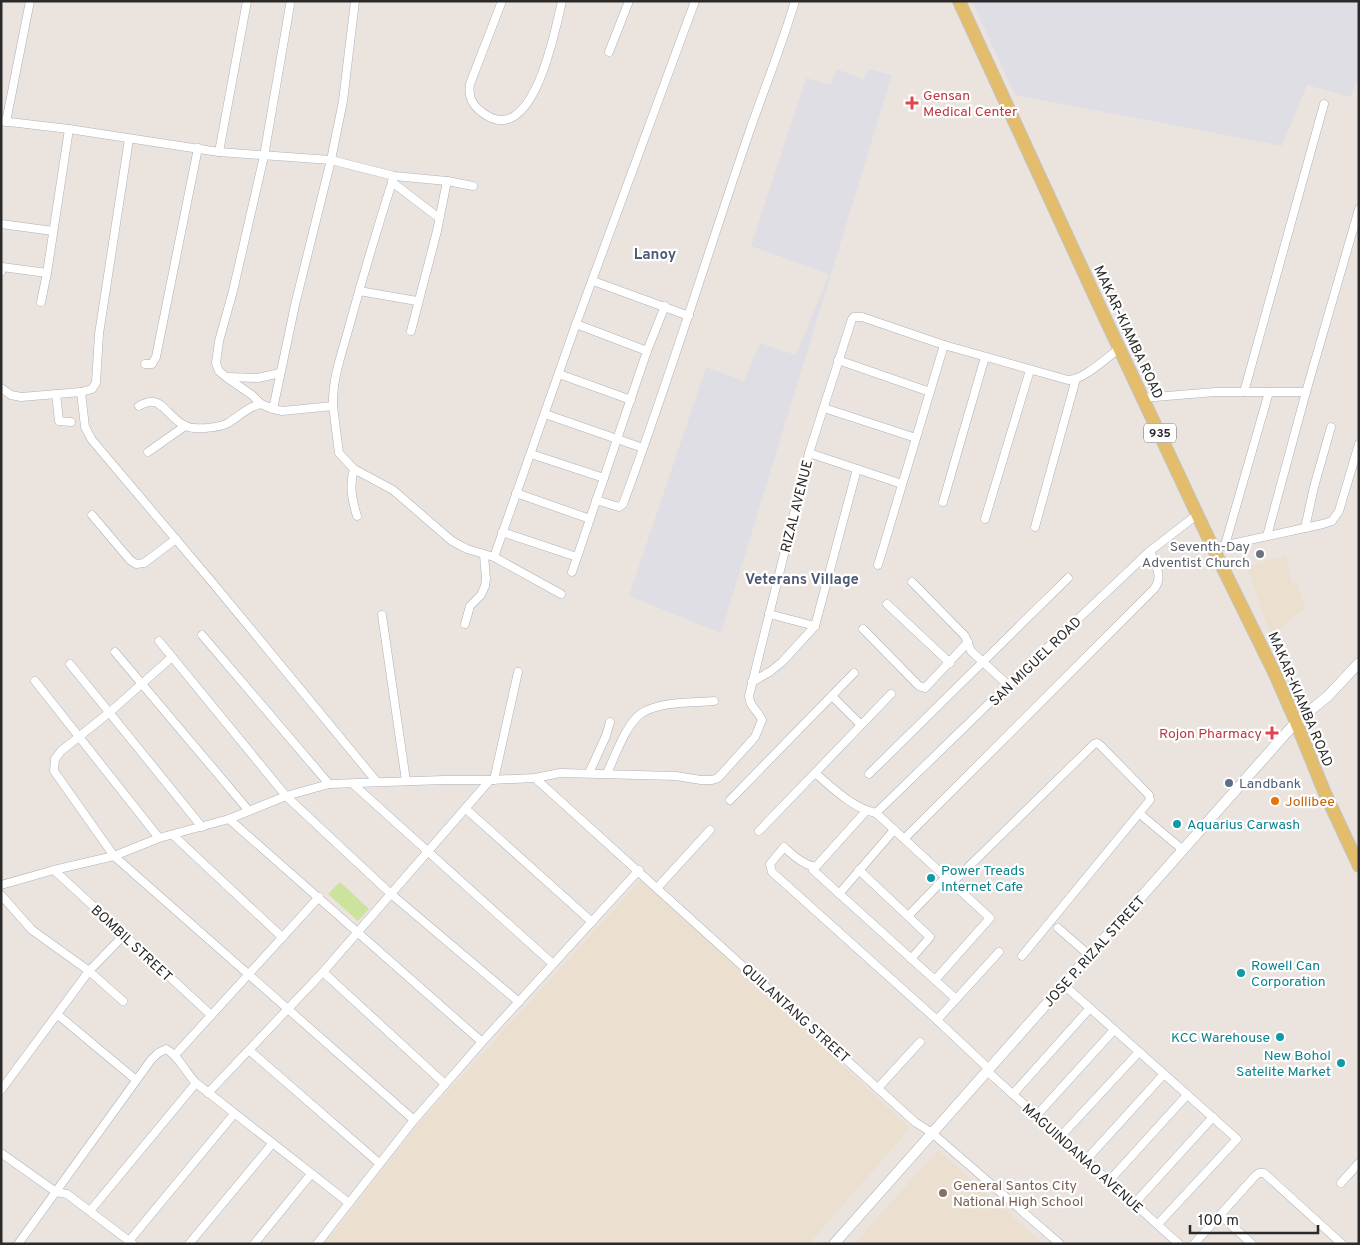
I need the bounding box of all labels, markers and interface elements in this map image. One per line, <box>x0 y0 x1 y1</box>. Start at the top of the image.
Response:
place label: Gensan Medical Center <box>923 88 1018 121</box>
marker: Gensan Medical Center <box>905 96 919 110</box>
district label: Lanoy <box>634 246 677 265</box>
street label: MAKAR-KIAMBA ROAD <box>1089 263 1166 402</box>
road number: 935 <box>1144 423 1176 442</box>
street label: RIZAL AVENUE <box>778 458 817 554</box>
place label: Seventh-Day Adventist Church <box>1142 539 1250 572</box>
marker: Seventh-Day Adventist Church <box>1254 548 1266 560</box>
district label: Veterans Village <box>745 571 859 590</box>
street label: SAN MIGUEL ROAD <box>986 614 1086 710</box>
street label: MAKAR-KIAMBA ROAD <box>1263 629 1336 770</box>
place label: Rojon Pharmacy <box>1159 726 1262 743</box>
marker: Rojon Pharmacy <box>1266 727 1278 739</box>
place label: Landbank <box>1239 776 1301 793</box>
marker: Landbank <box>1223 777 1235 789</box>
place label: Jollibee <box>1285 794 1335 811</box>
marker: Jollibee <box>1269 795 1281 807</box>
place label: Aquarius Carwash <box>1187 817 1300 834</box>
marker: Aquarius Carwash <box>1171 818 1183 830</box>
place label: Power Treads Internet Cafe <box>941 863 1025 896</box>
marker: Power Treads Internet Cafe <box>925 872 937 884</box>
street label: JOSE P. RIZAL STREET <box>1041 893 1150 1011</box>
street label: BOMBIL STREET <box>87 902 175 986</box>
place label: Rowell Can Corporation <box>1251 958 1326 991</box>
street label: QUILANTANG STREET <box>737 961 853 1067</box>
marker: Rowell Can Corporation <box>1235 967 1247 979</box>
place label: KCC Warehouse <box>1171 1030 1270 1047</box>
marker: KCC Warehouse <box>1274 1031 1286 1043</box>
place label: New Bohol Satelite Market <box>1236 1048 1331 1081</box>
marker: New Bohol Satelite Market <box>1335 1057 1347 1069</box>
street label: MAGUINDANAO AVENUE <box>1018 1101 1146 1218</box>
place label: General Santos City National High School <box>953 1178 1083 1211</box>
marker: General Santos City National High School <box>937 1187 949 1199</box>
scale bar <box>1190 1202 1318 1234</box>
text: 100 m <box>1198 1212 1239 1231</box>

